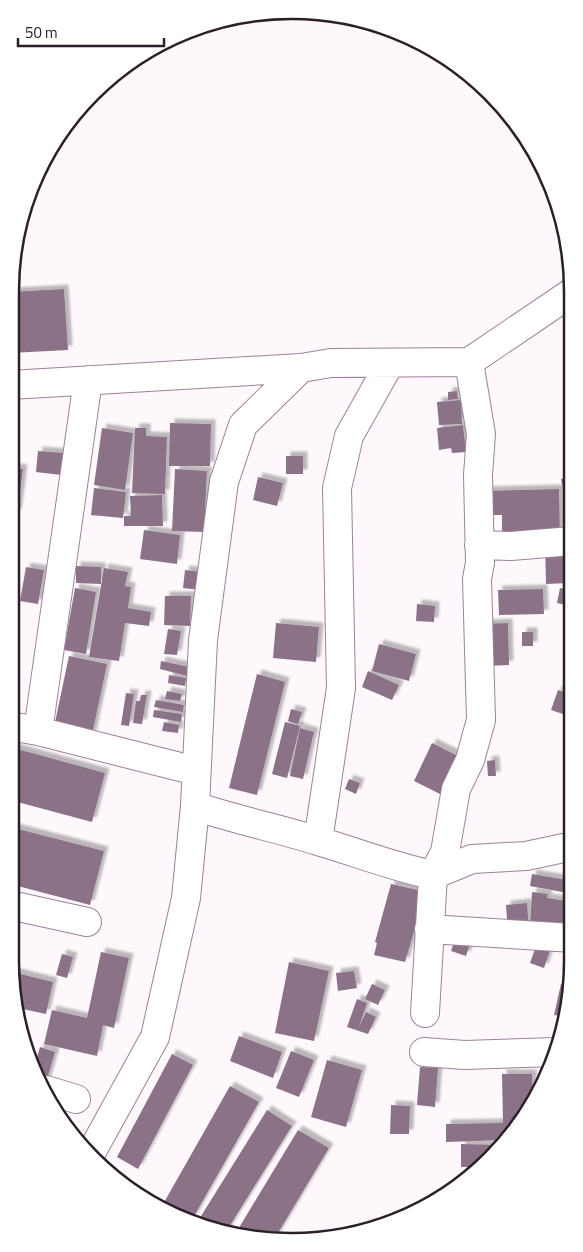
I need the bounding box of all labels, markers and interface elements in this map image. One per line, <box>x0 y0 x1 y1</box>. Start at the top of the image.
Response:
scale bar <box>18 15 164 47</box>
text: 50 m <box>25 21 58 44</box>

